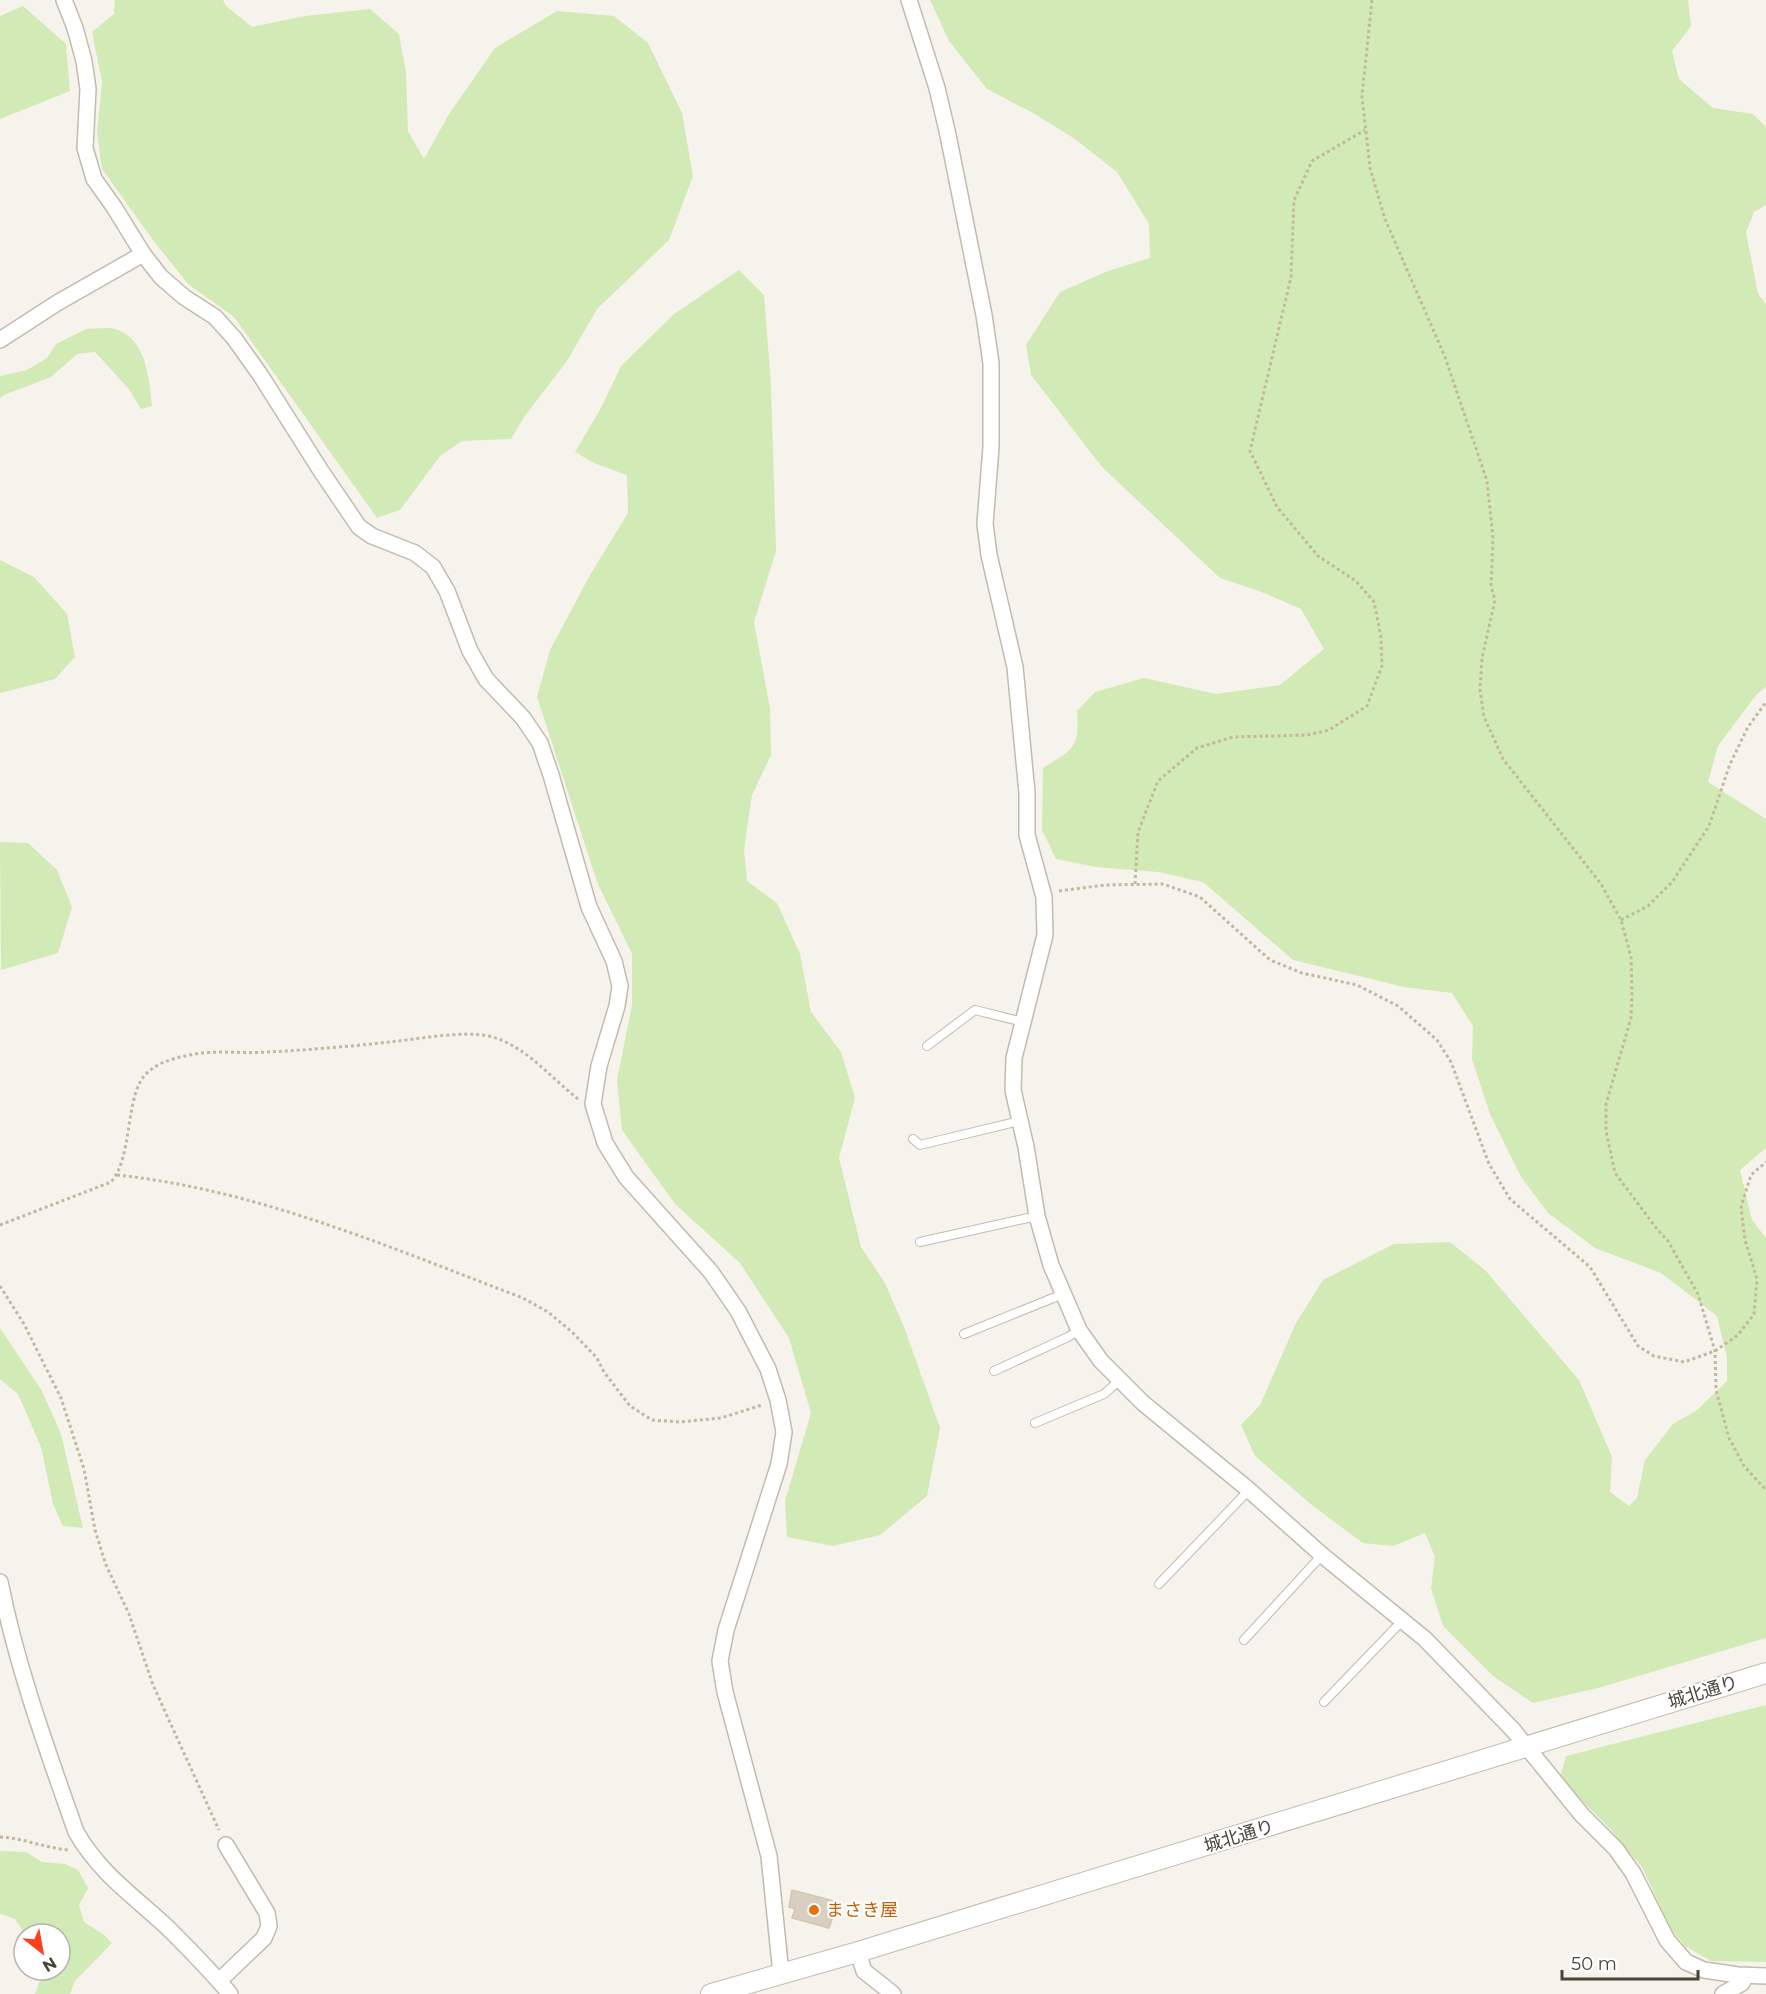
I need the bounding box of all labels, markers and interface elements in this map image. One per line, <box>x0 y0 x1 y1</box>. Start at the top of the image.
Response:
street label: 城北通り <box>1665 1671 1741 1713</box>
street label: 城北通り <box>1201 1815 1277 1857</box>
place label: まさき屋 <box>826 1899 898 1921</box>
marker: まさき屋 <box>807 1903 821 1917</box>
north arrow <box>12 1922 72 1982</box>
scale bar <box>1562 1943 1698 1981</box>
text: N <box>39 1953 60 1976</box>
text: 50 m <box>1571 1953 1617 1975</box>

